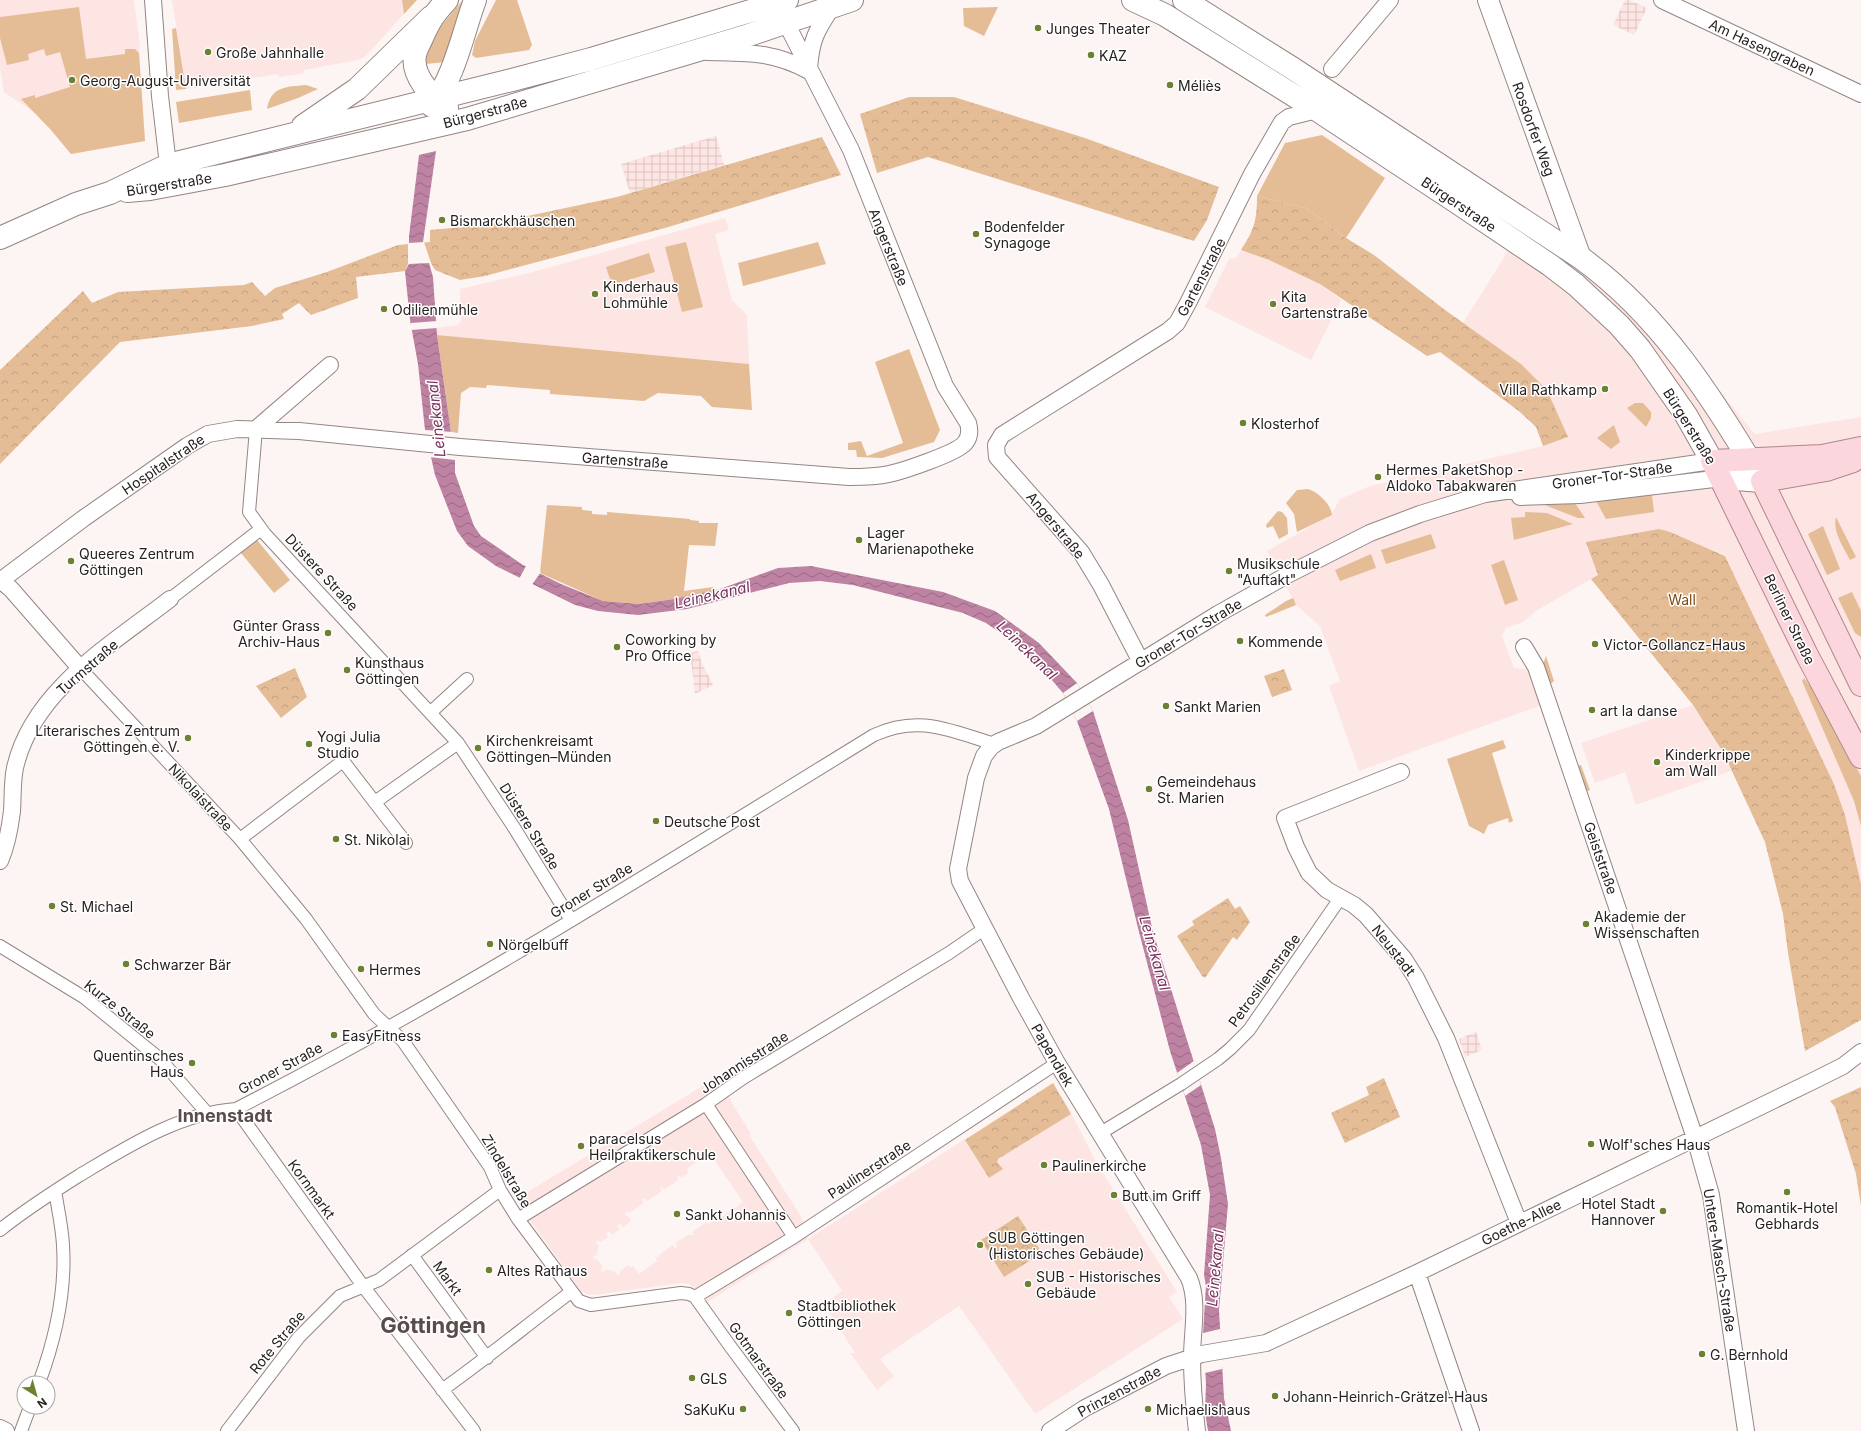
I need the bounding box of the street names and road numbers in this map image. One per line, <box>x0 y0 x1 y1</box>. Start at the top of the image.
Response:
street label: Am Hasengraben <box>1706 15 1818 79</box>
street label: Rosdorfer Weg <box>1509 80 1559 178</box>
street label: Bürgerstraße <box>441 93 529 131</box>
street label: Bürgerstraße <box>125 169 213 199</box>
street label: Bürgerstraße <box>1418 173 1500 235</box>
street label: Angerstraße <box>866 206 912 288</box>
street label: Gartenstraße <box>1173 235 1229 319</box>
street label: Bürgerstraße <box>1660 385 1720 467</box>
street label: Hospitalstraße <box>118 430 208 498</box>
street label: Gartenstraße <box>581 449 669 471</box>
street label: Groner-Tor-Straße <box>1551 458 1673 492</box>
street label: Angerstraße <box>1023 488 1089 562</box>
street label: Düstere Straße <box>282 530 362 614</box>
street label: Berliner Straße <box>1761 571 1819 667</box>
street label: Groner-Tor-Straße <box>1132 594 1244 672</box>
street label: Turmstraße <box>53 636 121 698</box>
street label: Nikolaistraße <box>165 760 237 834</box>
street label: Düstere Straße <box>497 780 563 872</box>
street label: Geiststraße <box>1581 819 1621 897</box>
street label: Groner Straße <box>547 859 635 921</box>
street label: Neustadt <box>1369 921 1420 979</box>
street label: Petrosilienstraße <box>1225 930 1303 1030</box>
street label: Kurze Straße <box>81 976 159 1042</box>
street label: Papendiek <box>1028 1021 1078 1090</box>
street label: Johannisstraße <box>697 1027 791 1097</box>
street label: Groner Straße <box>235 1039 325 1097</box>
street label: Zindelstraße <box>478 1131 536 1211</box>
street label: Paulinerstraße <box>824 1136 914 1202</box>
street label: Kornmarkt <box>285 1156 339 1222</box>
street label: Untere-Masch-Straße <box>1700 1187 1740 1333</box>
street label: Goethe-Allee <box>1478 1195 1564 1249</box>
street label: Markt <box>430 1258 466 1299</box>
street label: Rote Straße <box>246 1307 308 1377</box>
street label: Gotmarstraße <box>725 1318 793 1402</box>
street label: Prinzenstraße <box>1074 1362 1164 1420</box>

